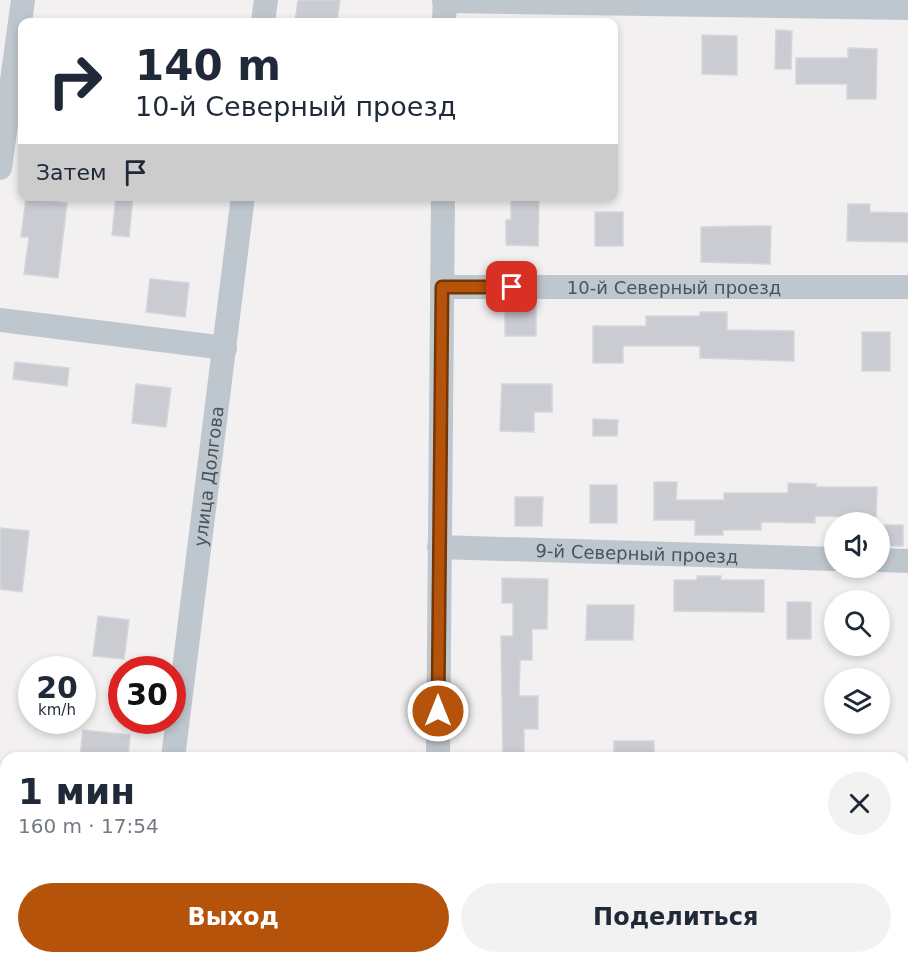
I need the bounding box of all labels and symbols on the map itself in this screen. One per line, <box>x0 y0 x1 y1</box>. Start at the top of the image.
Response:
pin <box>486 261 537 312</box>
street label: 10-й Северный проезд <box>567 277 781 298</box>
street label: улица Долгова <box>189 405 227 548</box>
street label: 9-й Северный проезд <box>535 539 739 567</box>
speed limit sign: 30 <box>108 656 186 734</box>
position arrow <box>406 679 470 743</box>

